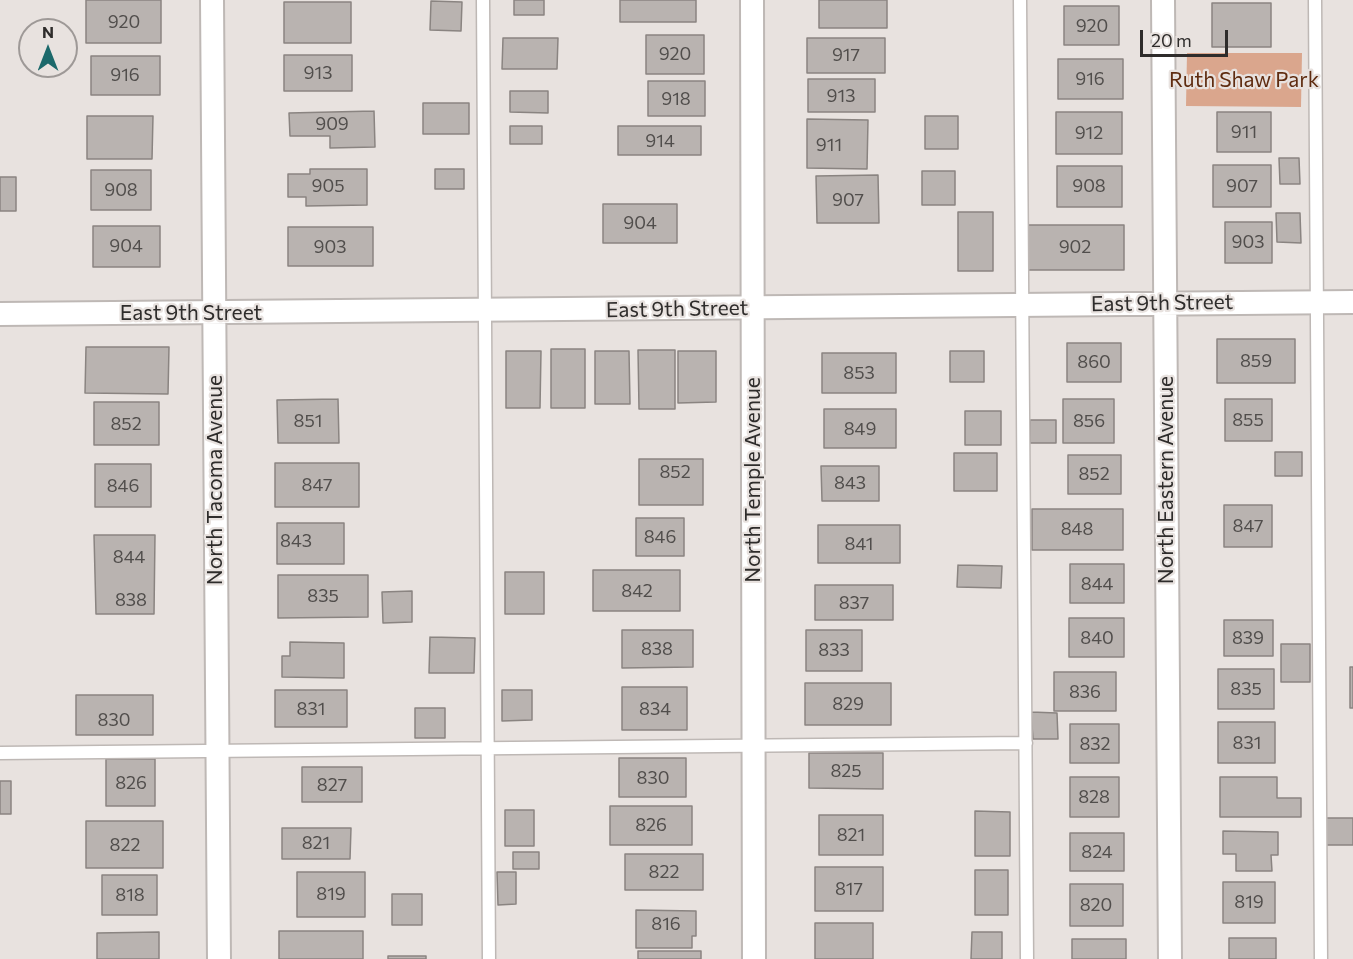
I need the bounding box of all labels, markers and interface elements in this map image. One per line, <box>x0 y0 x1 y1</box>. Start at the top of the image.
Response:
house number: 920 <box>108 11 140 33</box>
house number: 920 <box>1076 15 1108 37</box>
north arrow <box>18 18 78 78</box>
scale bar <box>1143 18 1232 56</box>
text: N <box>42 22 54 41</box>
text: 20 m <box>1151 29 1192 51</box>
house number: 920 <box>659 43 691 65</box>
house number: 917 <box>832 44 860 66</box>
house number: 913 <box>304 62 332 84</box>
house number: 916 <box>110 64 140 86</box>
park label: Ruth Shaw Park <box>1169 67 1319 93</box>
house number: 916 <box>1075 68 1105 90</box>
house number: 913 <box>827 85 855 107</box>
house number: 918 <box>661 88 691 110</box>
house number: 909 <box>315 113 349 135</box>
house number: 911 <box>1231 121 1257 143</box>
house number: 912 <box>1075 122 1103 144</box>
house number: 914 <box>645 130 675 152</box>
house number: 911 <box>816 134 842 156</box>
house number: 905 <box>311 175 345 197</box>
house number: 908 <box>1072 175 1106 197</box>
house number: 907 <box>1226 175 1258 197</box>
house number: 908 <box>104 179 138 201</box>
house number: 907 <box>832 189 864 211</box>
house number: 904 <box>623 212 657 234</box>
house number: 903 <box>1232 231 1264 253</box>
house number: 904 <box>109 235 143 257</box>
house number: 903 <box>314 236 346 258</box>
house number: 902 <box>1059 236 1091 258</box>
street label: East 9th Street <box>1091 289 1233 317</box>
street label: East 9th Street <box>606 295 748 323</box>
street label: East 9th Street <box>120 300 262 326</box>
house number: 859 <box>1240 350 1272 372</box>
house number: 860 <box>1077 351 1111 373</box>
house number: 853 <box>843 362 875 384</box>
street label: North Tacoma Avenue <box>202 375 228 585</box>
street label: North Eastern Avenue <box>1153 376 1179 584</box>
street label: North Temple Avenue <box>740 377 766 583</box>
house number: 855 <box>1232 409 1264 431</box>
house number: 851 <box>294 410 322 432</box>
house number: 856 <box>1073 410 1105 432</box>
house number: 852 <box>110 413 142 435</box>
house number: 849 <box>844 418 876 440</box>
house number: 852 <box>659 461 691 483</box>
house number: 852 <box>1078 463 1110 485</box>
house number: 843 <box>834 472 866 494</box>
house number: 847 <box>302 474 332 496</box>
house number: 846 <box>107 475 139 497</box>
house number: 847 <box>1233 515 1263 537</box>
house number: 848 <box>1061 518 1093 540</box>
house number: 846 <box>644 526 676 548</box>
house number: 843 <box>280 530 312 552</box>
house number: 841 <box>845 533 873 555</box>
house number: 844 <box>113 546 145 568</box>
house number: 844 <box>1081 573 1113 595</box>
house number: 842 <box>621 580 653 602</box>
house number: 835 <box>307 585 339 607</box>
house number: 838 <box>115 589 147 611</box>
house number: 837 <box>839 592 869 614</box>
house number: 840 <box>1080 627 1114 649</box>
house number: 839 <box>1232 627 1264 649</box>
house number: 838 <box>641 638 673 660</box>
house number: 833 <box>818 639 850 661</box>
house number: 835 <box>1230 678 1262 700</box>
house number: 836 <box>1069 681 1101 703</box>
house number: 829 <box>832 693 864 715</box>
house number: 831 <box>297 698 325 720</box>
house number: 834 <box>639 698 671 720</box>
house number: 830 <box>98 709 130 731</box>
house number: 831 <box>1233 732 1261 754</box>
house number: 832 <box>1079 733 1111 755</box>
house number: 825 <box>830 760 862 782</box>
house number: 830 <box>637 767 669 789</box>
house number: 826 <box>115 772 147 794</box>
house number: 827 <box>317 774 347 796</box>
house number: 828 <box>1078 786 1110 808</box>
house number: 826 <box>635 814 667 836</box>
house number: 821 <box>837 824 865 846</box>
house number: 821 <box>302 832 330 854</box>
house number: 822 <box>110 834 140 856</box>
house number: 824 <box>1081 841 1113 863</box>
house number: 822 <box>649 861 679 883</box>
house number: 817 <box>835 878 863 900</box>
house number: 819 <box>316 883 346 905</box>
house number: 818 <box>115 884 145 906</box>
house number: 819 <box>1234 891 1264 913</box>
house number: 820 <box>1080 894 1112 916</box>
house number: 816 <box>651 913 681 935</box>

